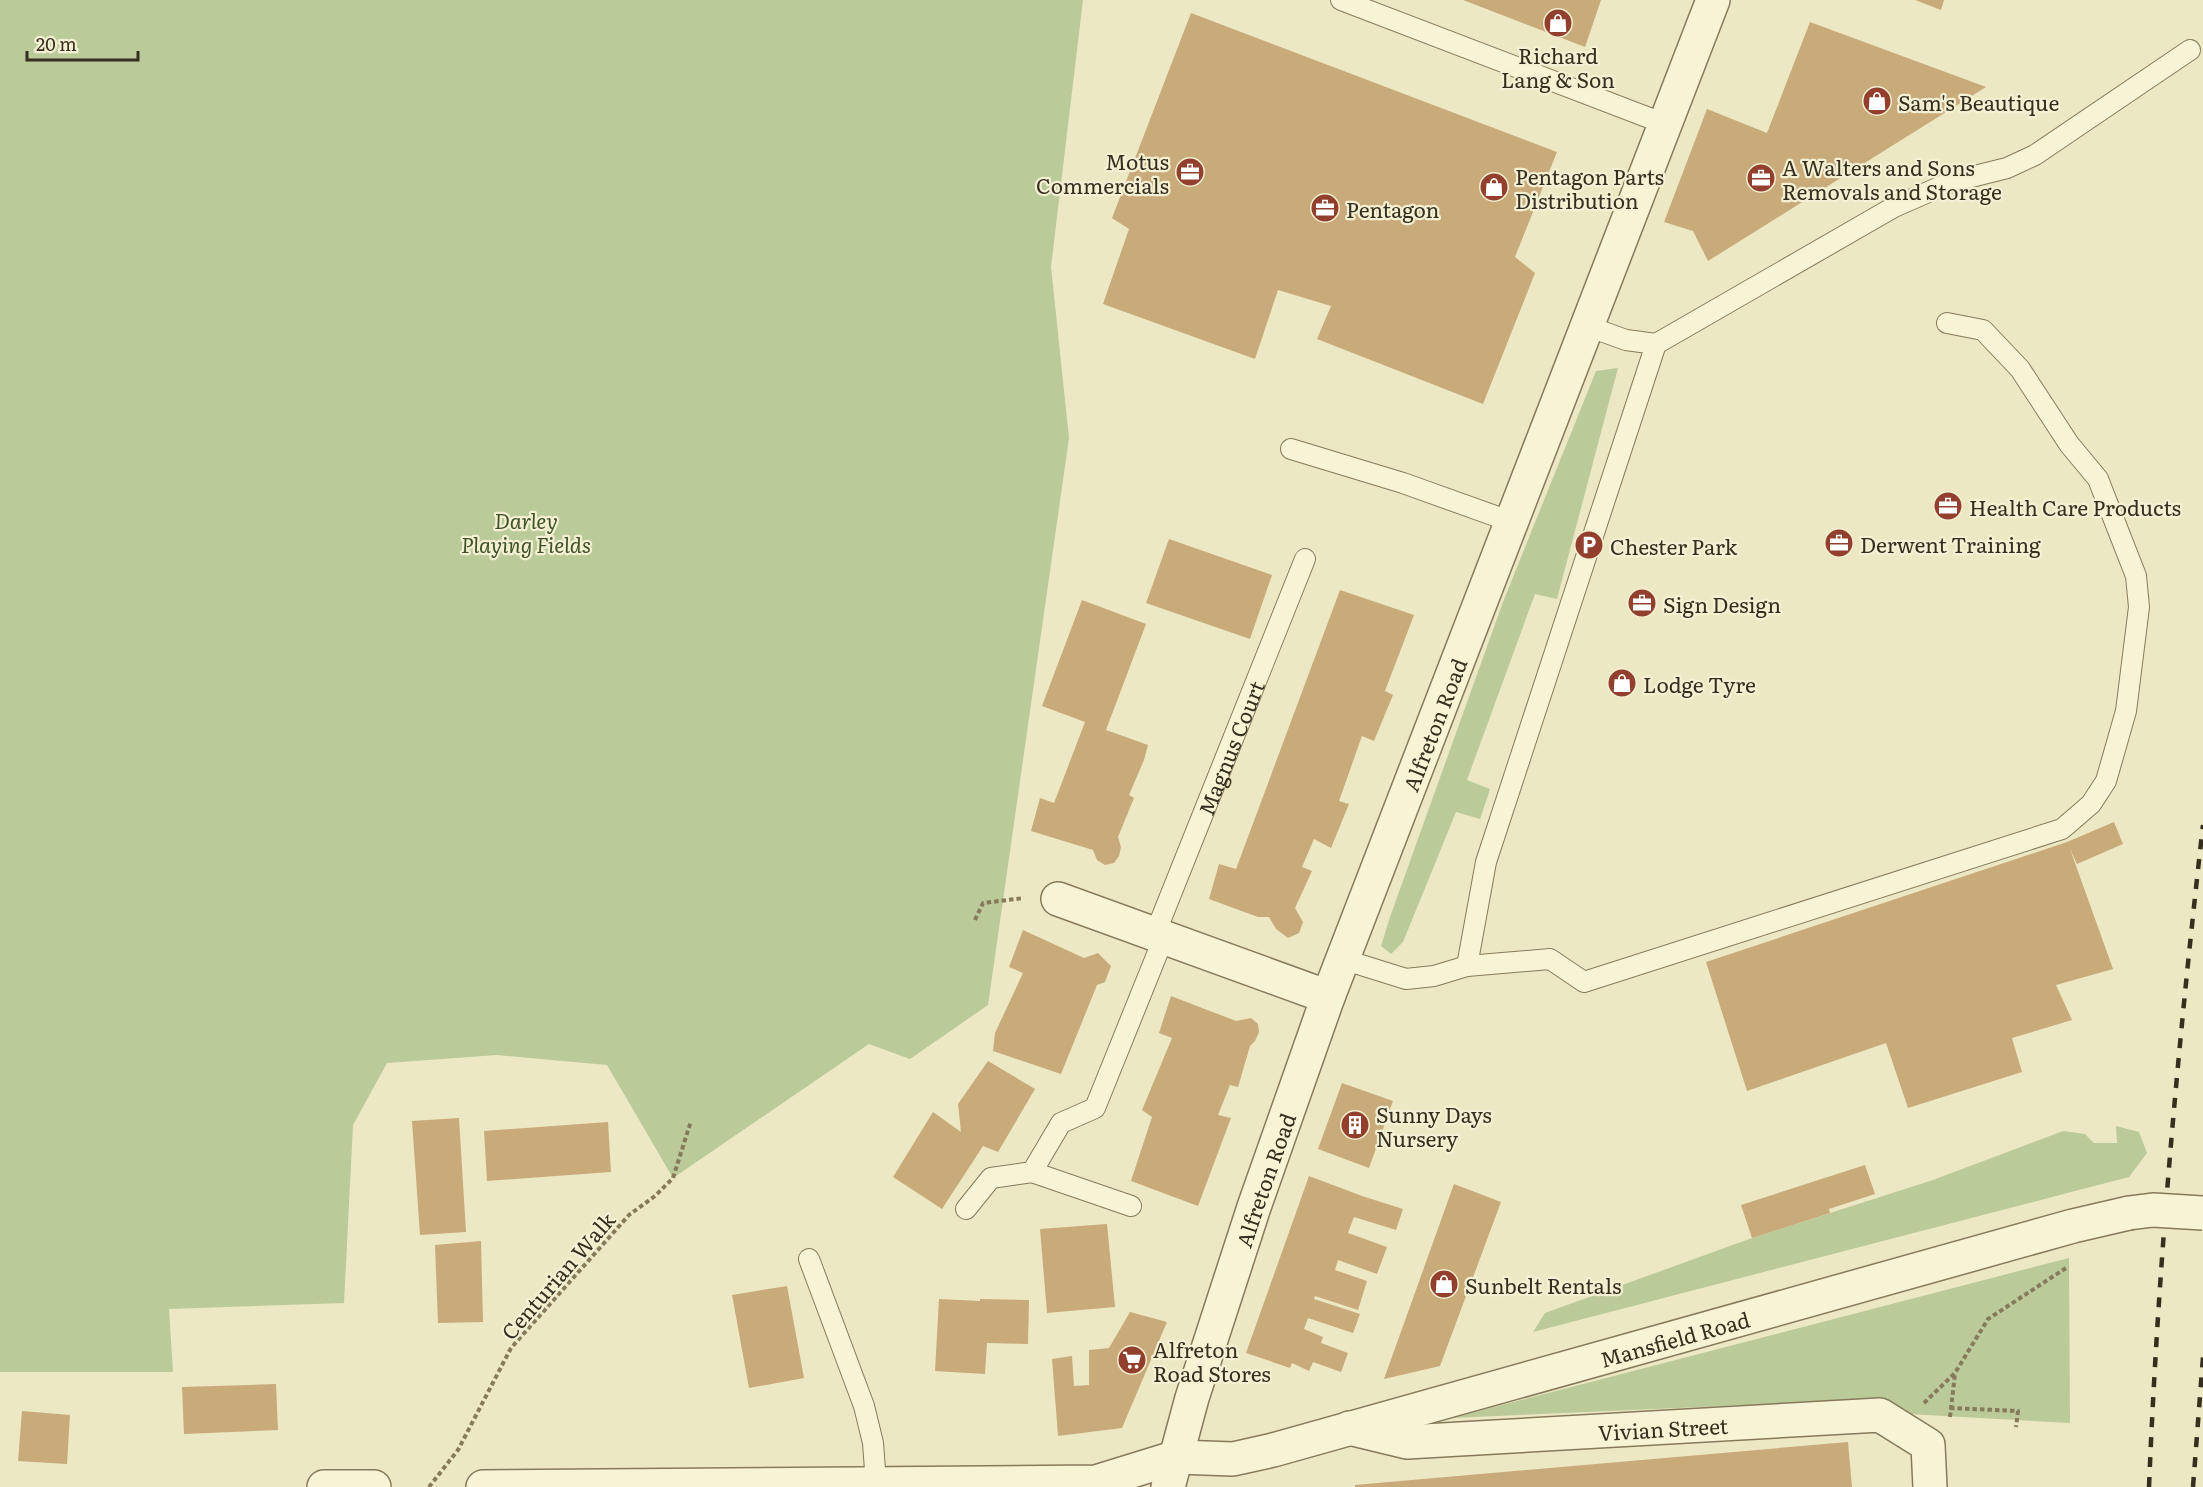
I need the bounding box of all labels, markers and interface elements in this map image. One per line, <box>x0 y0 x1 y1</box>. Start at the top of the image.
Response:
shop icon: Richard Lang & Son <box>1542 7 1574 39</box>
scale bar <box>27 24 138 62</box>
text: 20 m <box>36 30 77 57</box>
place label: Richard Lang & Son <box>1501 39 1615 94</box>
shop icon: Sam's Beautique <box>1861 85 1893 117</box>
place label: Sam's Beautique <box>1898 86 2059 117</box>
place label: Motus Commercials <box>1036 145 1169 200</box>
place label: A Walters and Sons Removals and Storage <box>1782 151 2002 206</box>
office icon: Motus Commercials <box>1174 156 1206 188</box>
place label: Pentagon Parts Distribution <box>1515 160 1664 215</box>
office icon: A Walters and Sons Removals and Storage <box>1745 162 1777 194</box>
shop icon: Pentagon Parts Distribution <box>1478 171 1510 203</box>
office icon: Pentagon <box>1309 192 1341 224</box>
place label: Pentagon <box>1346 193 1440 224</box>
office icon: Health Care Products <box>1932 490 1964 522</box>
place label: Health Care Products <box>1969 491 2181 522</box>
park label: Darley Playing Fields <box>461 504 591 559</box>
office icon: Derwent Training <box>1823 527 1855 559</box>
place label: Derwent Training <box>1860 528 2041 559</box>
parking icon: Chester Park <box>1573 529 1605 561</box>
place label: Chester Park <box>1610 530 1738 561</box>
office icon: Sign Design <box>1626 587 1658 619</box>
place label: Sign Design <box>1663 588 1781 619</box>
street label: Alfreton Road <box>1394 653 1473 795</box>
shop icon: Lodge Tyre <box>1606 667 1638 699</box>
place label: Lodge Tyre <box>1643 668 1756 699</box>
street label: Magnus Court <box>1189 675 1271 819</box>
place label: Sunny Days Nursery <box>1376 1098 1492 1153</box>
street label: Alfreton Road <box>1227 1108 1302 1251</box>
building icon: Sunny Days Nursery <box>1339 1109 1371 1141</box>
street label: Centurian Walk <box>493 1204 621 1346</box>
shop icon: Sunbelt Rentals <box>1428 1268 1460 1300</box>
place label: Sunbelt Rentals <box>1465 1269 1621 1300</box>
street label: Mansfield Road <box>1596 1302 1753 1373</box>
place label: Alfreton Road Stores <box>1153 1333 1271 1388</box>
supermarket icon: Alfreton Road Stores <box>1116 1344 1148 1376</box>
street label: Vivian Street <box>1597 1408 1729 1447</box>

